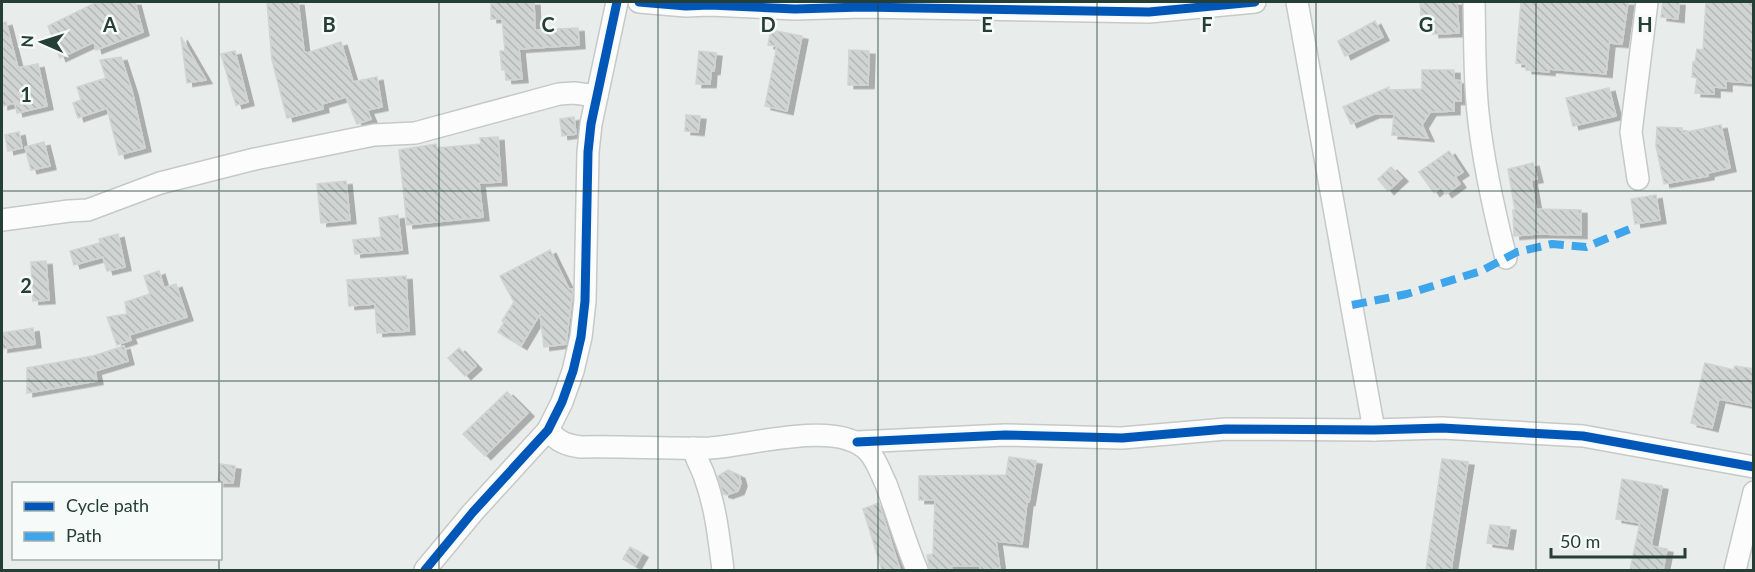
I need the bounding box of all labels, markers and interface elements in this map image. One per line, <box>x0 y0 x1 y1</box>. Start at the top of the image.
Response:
north arrow <box>12 12 72 72</box>
text: A <box>102 12 117 36</box>
text: B <box>322 12 336 36</box>
text: C <box>541 12 555 36</box>
text: D <box>760 12 776 36</box>
text: E <box>981 12 993 36</box>
text: F <box>1201 12 1213 36</box>
text: G <box>1419 12 1433 36</box>
text: H <box>1637 12 1653 36</box>
text: N <box>17 35 36 48</box>
text: 1 <box>20 82 32 106</box>
text: 2 <box>20 273 32 297</box>
legend <box>12 482 222 560</box>
text: Cycle path <box>66 494 149 516</box>
scale bar <box>1551 521 1684 559</box>
text: Path <box>66 524 102 546</box>
text: 50 m <box>1560 530 1600 552</box>

